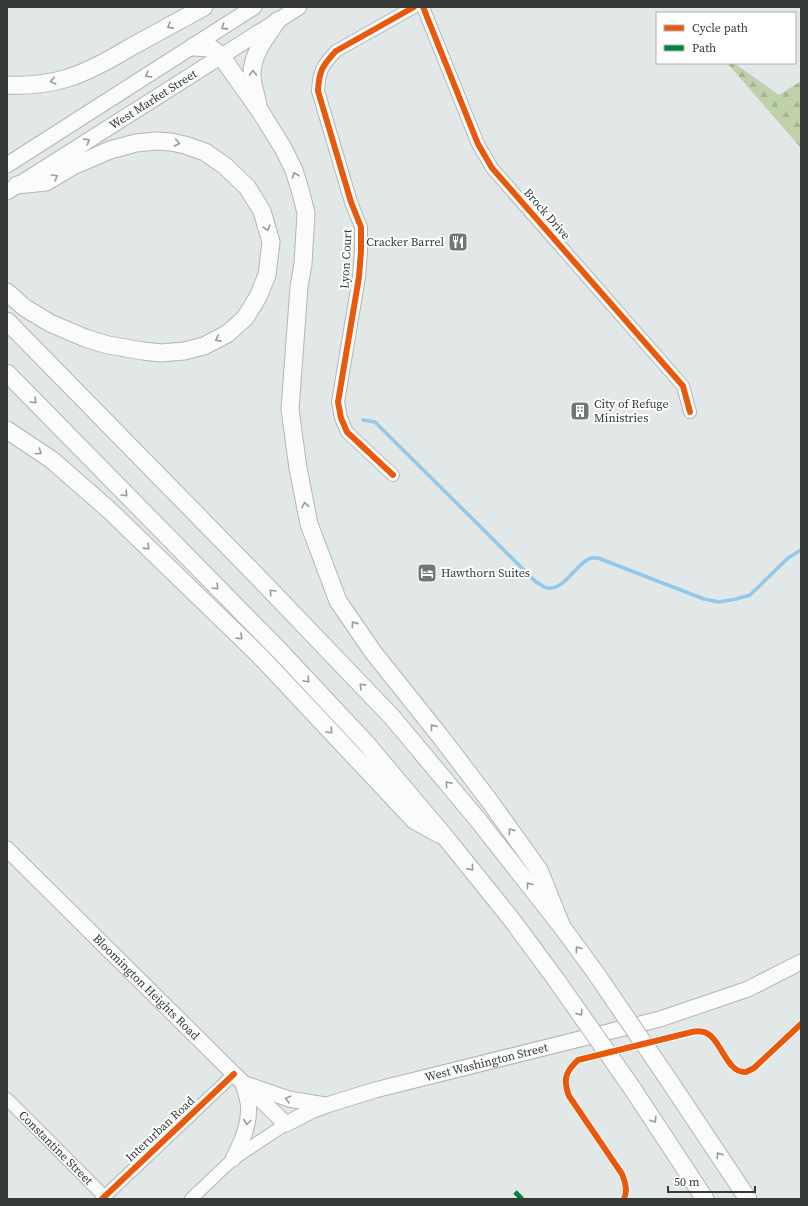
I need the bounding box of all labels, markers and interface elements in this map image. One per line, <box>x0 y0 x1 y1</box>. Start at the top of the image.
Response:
legend <box>656 12 796 64</box>
text: Cycle path <box>692 20 748 36</box>
one-way arrow <box>167 21 174 29</box>
one-way arrow <box>221 22 228 30</box>
text: Path <box>692 40 716 56</box>
street label: West Market Street <box>106 66 200 133</box>
one-way arrow <box>145 70 152 78</box>
one-way arrow <box>249 70 257 76</box>
one-way arrow <box>49 77 56 85</box>
one-way arrow <box>83 138 90 146</box>
one-way arrow <box>174 139 180 147</box>
one-way arrow <box>292 172 300 179</box>
one-way arrow <box>51 174 58 182</box>
street label: Brock Drive <box>520 185 574 243</box>
one-way arrow <box>262 224 271 231</box>
street label: Lyon Court <box>336 229 356 289</box>
restaurant icon: Cracker Barrel <box>447 231 469 253</box>
place label: Cracker Barrel <box>366 234 444 250</box>
one-way arrow <box>215 334 223 341</box>
one-way arrow <box>29 396 37 404</box>
place label: City of Refuge Ministries <box>594 396 669 426</box>
building icon: City of Refuge Ministries <box>569 400 591 422</box>
one-way arrow <box>35 447 42 454</box>
one-way arrow <box>120 489 128 497</box>
one-way arrow <box>301 502 310 508</box>
one-way arrow <box>142 542 150 550</box>
hotel icon: Hawthorn Suites <box>416 562 438 584</box>
place label: Hawthorn Suites <box>441 565 530 581</box>
one-way arrow <box>211 582 219 590</box>
one-way arrow <box>269 589 277 597</box>
one-way arrow <box>351 621 359 628</box>
one-way arrow <box>235 632 243 640</box>
one-way arrow <box>302 675 310 683</box>
one-way arrow <box>359 683 367 691</box>
one-way arrow <box>430 725 437 732</box>
one-way arrow <box>325 726 333 734</box>
one-way arrow <box>445 781 452 788</box>
one-way arrow <box>508 828 516 835</box>
one-way arrow <box>466 864 473 871</box>
one-way arrow <box>527 882 534 889</box>
street label: Bloomington Heights Road <box>89 931 203 1043</box>
one-way arrow <box>576 947 583 954</box>
one-way arrow <box>575 1009 582 1016</box>
street label: West Washington Street <box>423 1039 550 1085</box>
street label: Interurban Road <box>122 1093 198 1165</box>
one-way arrow <box>285 1095 291 1103</box>
street label: Constantine Street <box>15 1107 96 1188</box>
one-way arrow <box>649 1116 656 1123</box>
one-way arrow <box>243 1119 252 1125</box>
one-way arrow <box>716 1152 724 1159</box>
scale bar <box>668 1168 755 1194</box>
text: 50 m <box>674 1174 700 1190</box>

